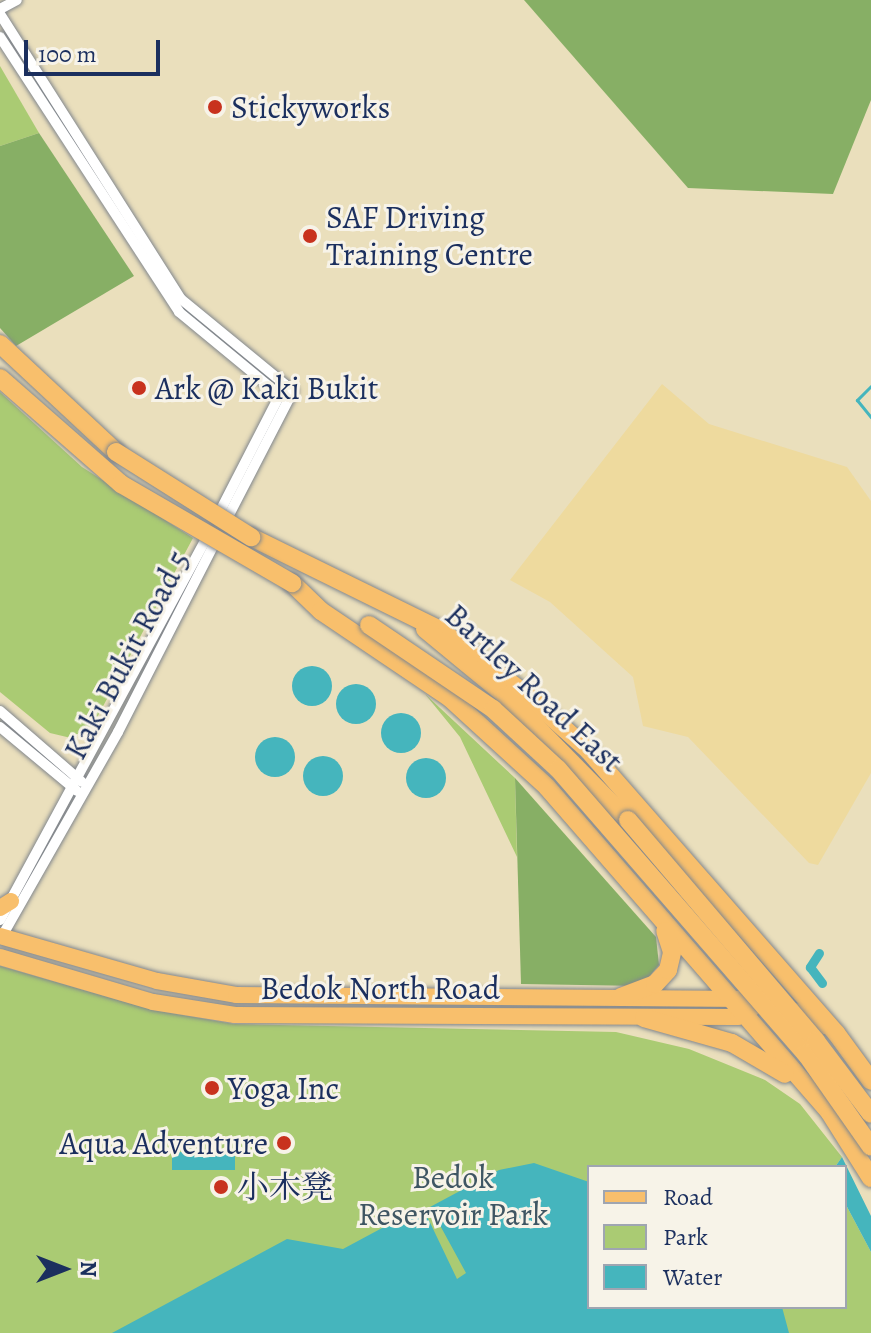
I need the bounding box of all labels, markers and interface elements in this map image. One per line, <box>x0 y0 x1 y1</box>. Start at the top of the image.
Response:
scale bar <box>28 24 164 74</box>
text: 100 m <box>38 38 97 70</box>
place label: Stickyworks <box>231 88 390 126</box>
marker: Stickyworks <box>206 98 224 116</box>
place label: SAF Driving Training Centre <box>326 199 533 274</box>
marker: SAF Driving Training Centre <box>301 227 319 245</box>
place label: Ark @ Kaki Bukit <box>155 369 378 407</box>
marker: Ark @ Kaki Bukit <box>130 379 148 397</box>
street label: Kaki Bukit Road 5 <box>56 544 198 766</box>
street label: Bartley Road East <box>437 596 631 780</box>
street label: Bedok North Road <box>260 969 500 1007</box>
place label: Yoga Inc <box>228 1069 339 1107</box>
marker: Yoga Inc <box>203 1079 221 1097</box>
place label: Aqua Adventure <box>60 1124 268 1162</box>
marker: Aqua Adventure <box>275 1134 293 1152</box>
park label: Bedok Reservoir Park <box>358 1159 548 1234</box>
legend <box>587 1165 847 1309</box>
place label: 小木凳 <box>237 1168 333 1206</box>
marker: 小木凳 <box>212 1178 230 1196</box>
text: Road <box>663 1181 713 1213</box>
text: Park <box>663 1221 708 1253</box>
north arrow <box>24 1229 104 1309</box>
text: N <box>73 1261 103 1277</box>
text: Water <box>663 1261 723 1293</box>

